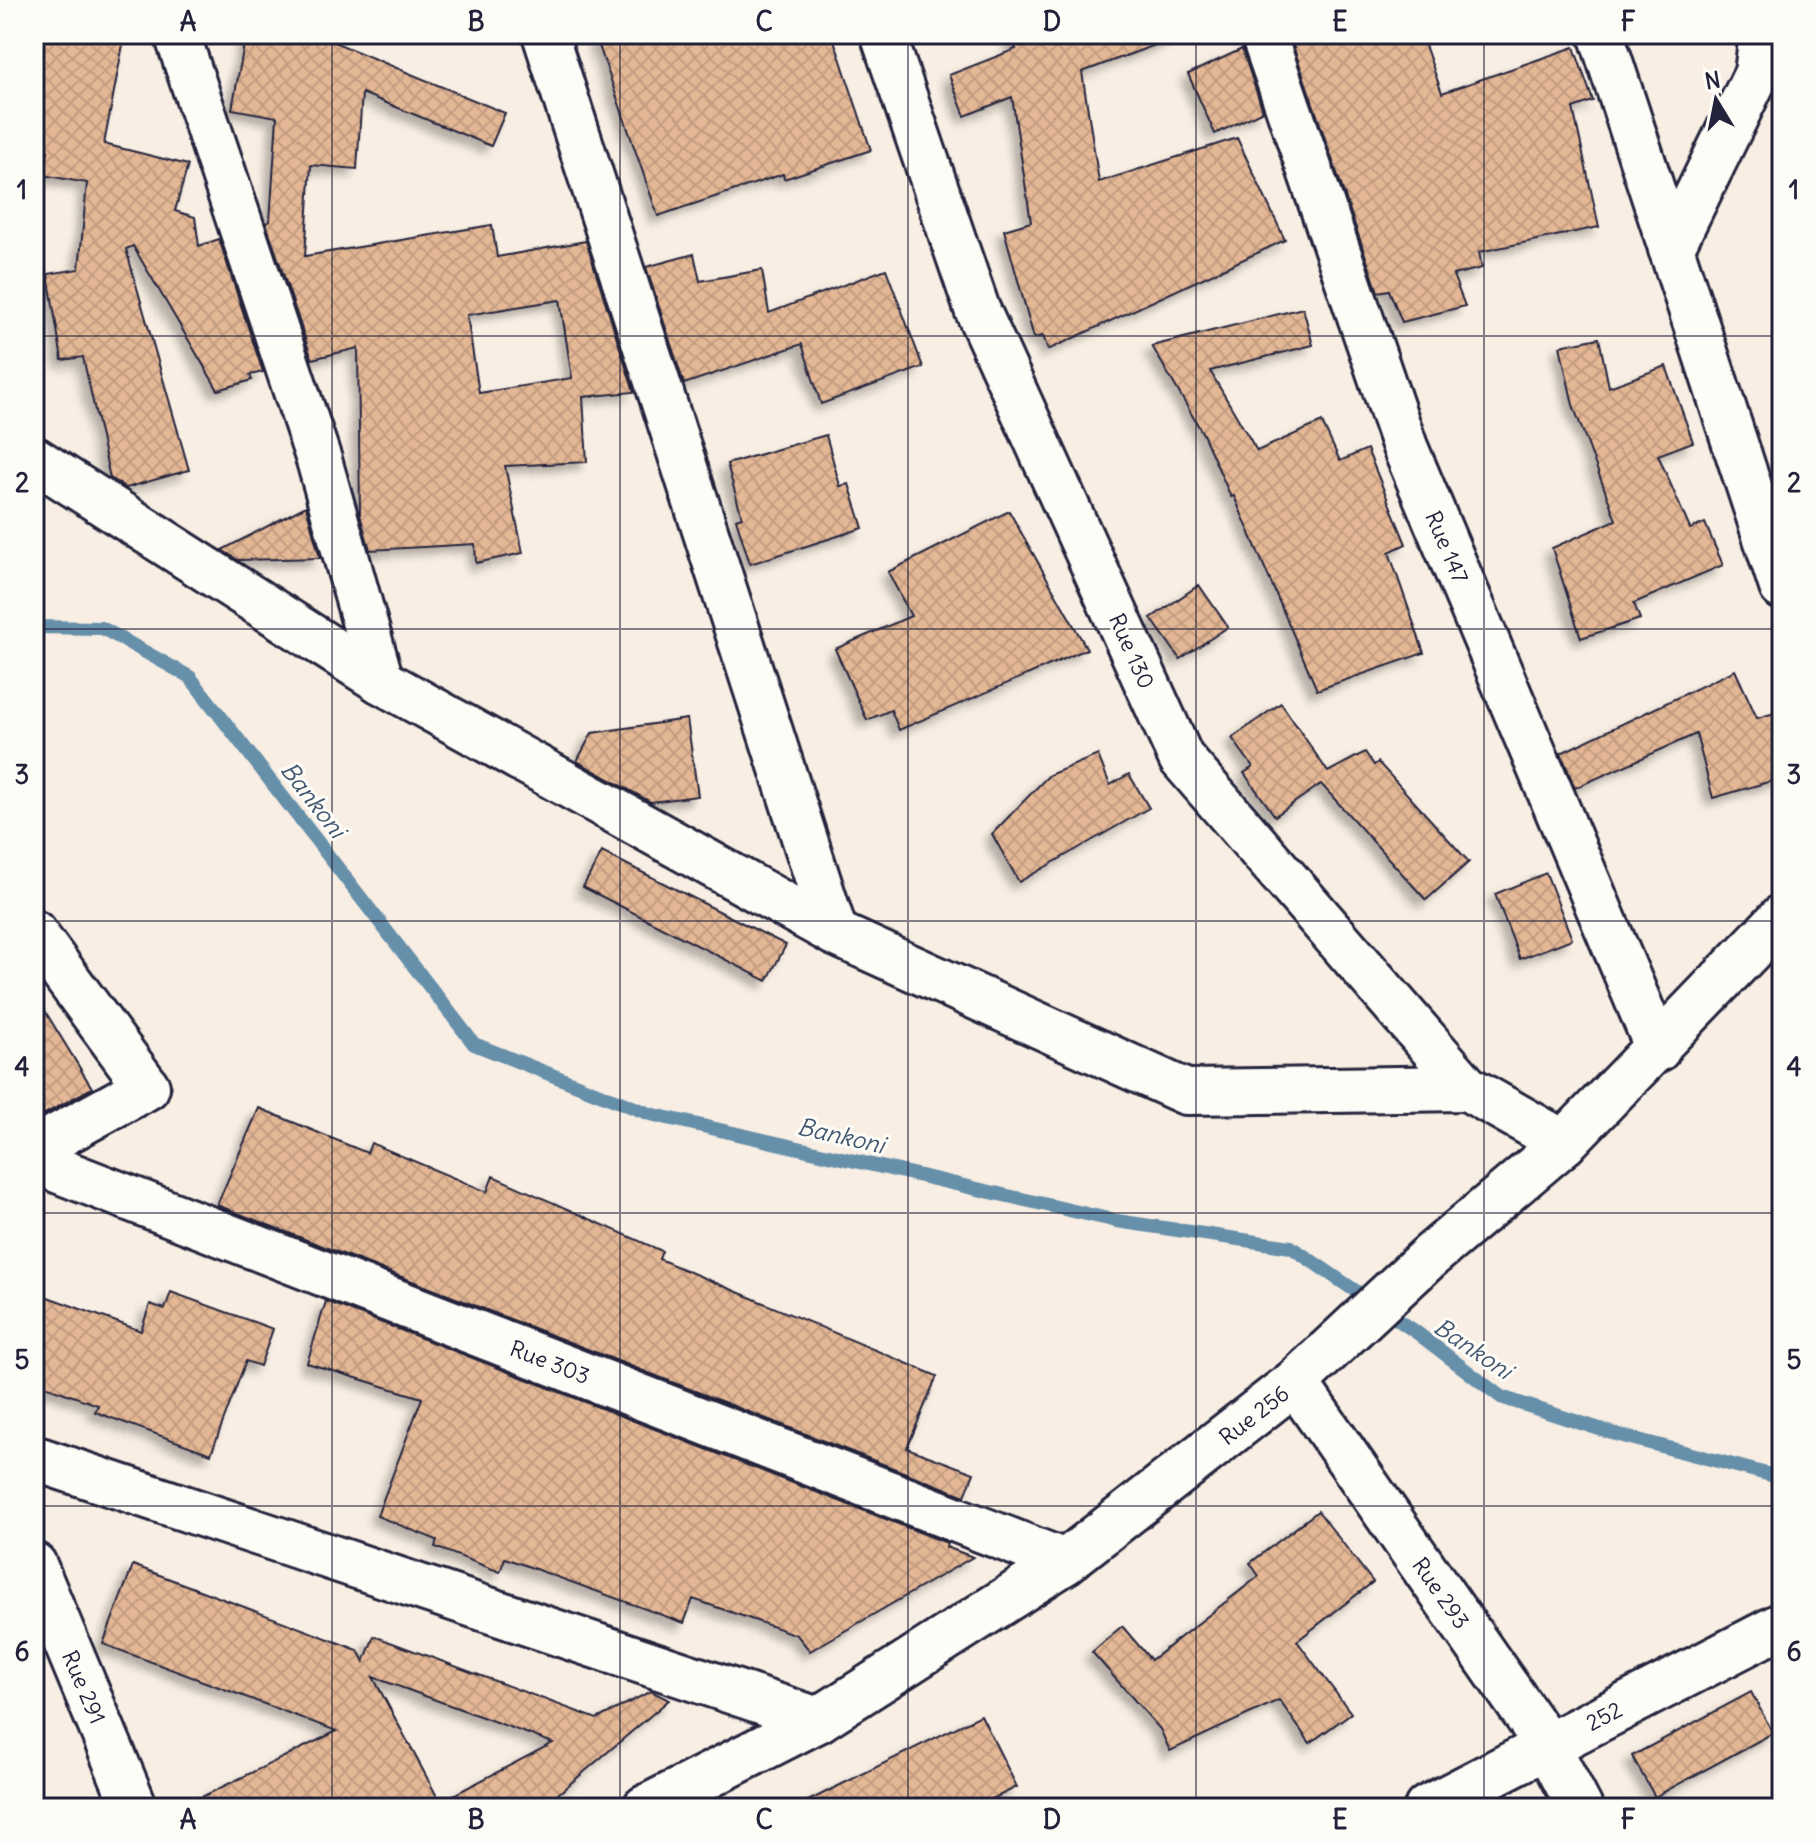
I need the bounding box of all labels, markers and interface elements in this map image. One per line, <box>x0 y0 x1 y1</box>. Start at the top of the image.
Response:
text: A <box>180 5 197 38</box>
text: B <box>467 5 485 38</box>
text: C <box>755 5 773 38</box>
text: D <box>1043 5 1061 38</box>
text: E <box>1332 5 1348 38</box>
text: F <box>1621 5 1636 38</box>
north arrow <box>1676 60 1756 140</box>
text: N <box>1703 65 1722 95</box>
text: 1 <box>17 173 27 206</box>
text: 1 <box>1789 173 1799 206</box>
text: 2 <box>15 466 29 499</box>
text: 2 <box>1787 466 1801 499</box>
street label: Rue 147 <box>1419 507 1475 588</box>
street label: Rue 130 <box>1103 609 1161 693</box>
water label: Bankoni <box>275 755 354 845</box>
text: 3 <box>15 758 29 791</box>
text: 3 <box>1787 758 1801 791</box>
text: 4 <box>14 1050 30 1083</box>
text: 4 <box>1786 1050 1802 1083</box>
water label: Bankoni <box>795 1110 890 1160</box>
water label: Bankoni <box>1429 1311 1521 1387</box>
street label: Rue 303 <box>506 1334 594 1390</box>
text: 5 <box>15 1343 30 1376</box>
text: 5 <box>1787 1343 1802 1376</box>
street label: Rue 256 <box>1213 1379 1295 1451</box>
street label: Rue 293 <box>1406 1552 1476 1634</box>
text: 6 <box>14 1635 30 1668</box>
text: 6 <box>1786 1635 1802 1668</box>
street label: Rue 291 <box>56 1646 112 1728</box>
street label: 252 <box>1581 1695 1627 1737</box>
text: A <box>180 1803 197 1836</box>
text: B <box>467 1803 485 1836</box>
text: C <box>755 1803 773 1836</box>
text: D <box>1043 1803 1061 1836</box>
text: E <box>1332 1803 1348 1836</box>
text: F <box>1621 1803 1636 1836</box>

